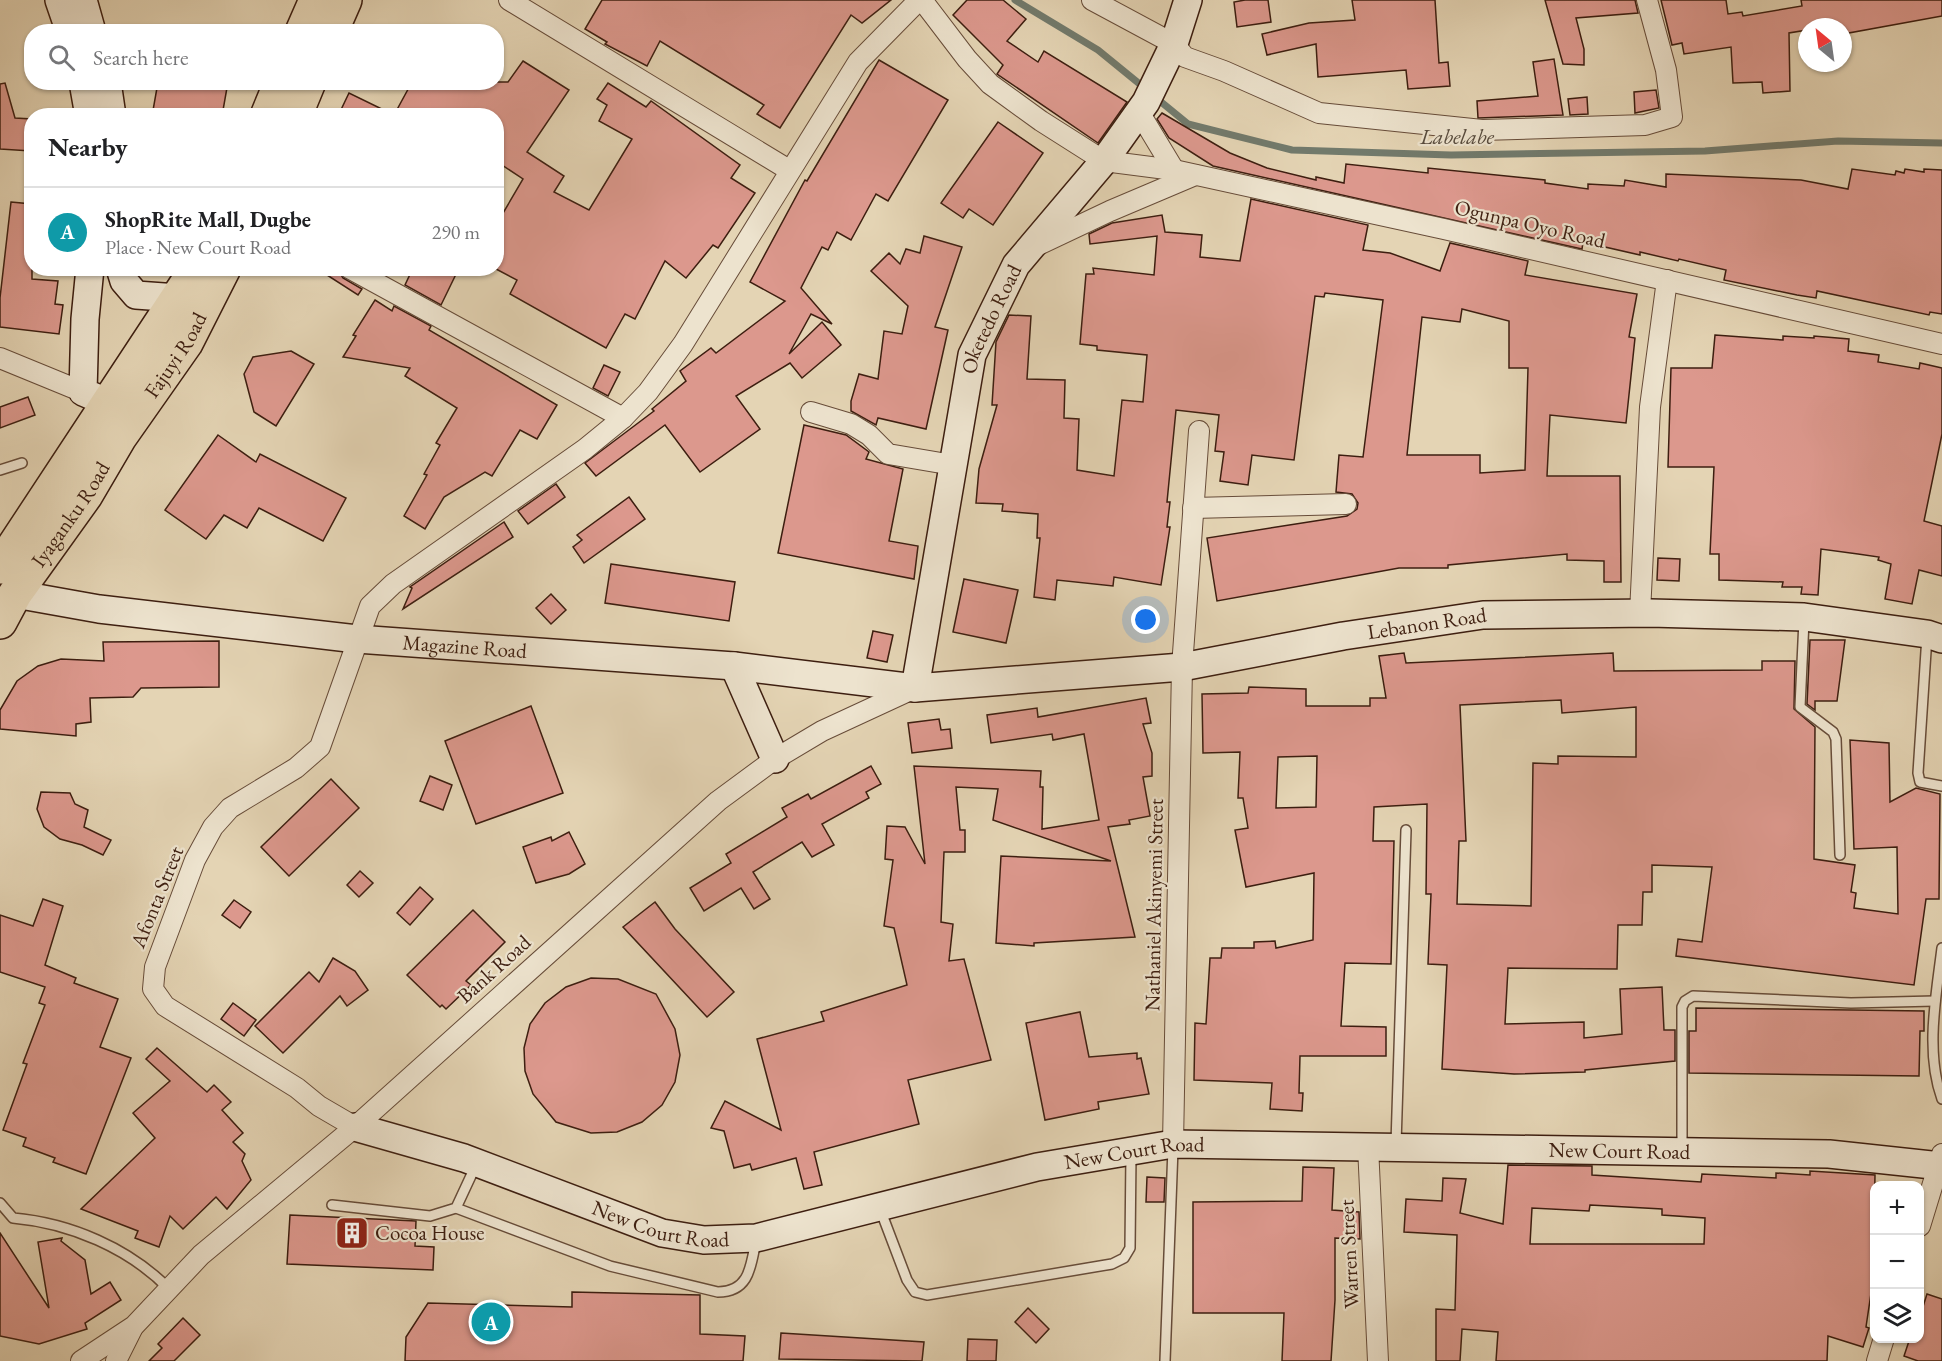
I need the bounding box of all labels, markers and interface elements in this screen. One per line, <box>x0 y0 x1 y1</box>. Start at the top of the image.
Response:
north arrow <box>1798 18 1852 72</box>
search box <box>24 24 504 90</box>
icon: search <box>45 41 78 74</box>
text: Search here <box>93 43 188 72</box>
water label: Labelabe <box>1419 122 1495 151</box>
text: Nearby <box>48 130 128 164</box>
street label: Ogunpa Oyo Road <box>1452 193 1608 254</box>
text: ShopRite Mall, Dugbe <box>105 205 311 234</box>
text: A <box>60 219 75 245</box>
text: 290 m <box>432 219 480 245</box>
text: Place · New Court Road <box>105 234 291 260</box>
street label: Oketedo Road <box>955 259 1027 376</box>
street label: Fajuyi Road <box>138 307 213 403</box>
street label: Iyaganku Road <box>25 456 116 572</box>
street label: Lebanon Road <box>1365 601 1489 645</box>
your location <box>1131 605 1160 634</box>
street label: Magazine Road <box>402 628 528 664</box>
street label: Nathaniel Akinyemi Street <box>1138 798 1169 1012</box>
street label: Afonta Street <box>124 842 189 953</box>
street label: Bank Road <box>451 928 536 1009</box>
street label: New Court Road <box>1062 1130 1205 1175</box>
street label: New Court Road <box>1548 1136 1691 1165</box>
map controls <box>1870 1181 1924 1343</box>
button: + <box>1870 1181 1924 1235</box>
street label: New Court Road <box>588 1194 730 1253</box>
street label: Warren Street <box>1332 1198 1365 1309</box>
building icon: Cocoa House <box>334 1215 370 1251</box>
place label: Cocoa House <box>375 1219 484 1246</box>
button: − <box>1870 1235 1924 1289</box>
button: layers <box>1870 1289 1924 1343</box>
pin: A <box>472 1300 510 1344</box>

